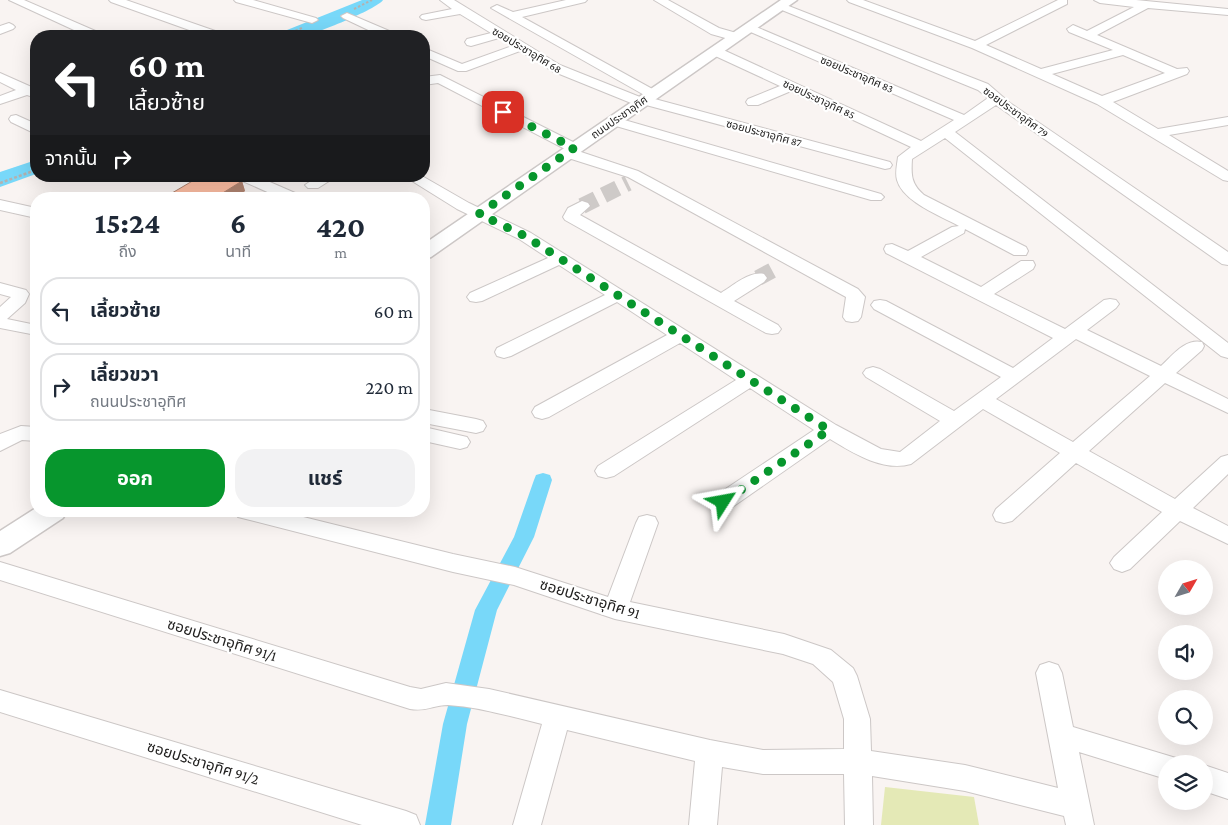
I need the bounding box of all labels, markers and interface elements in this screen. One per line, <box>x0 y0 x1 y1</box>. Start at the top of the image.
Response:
street label: ซอยประชาอุทิศ 68 <box>490 25 564 76</box>
text: 60 m <box>128 46 205 85</box>
icon: left <box>45 50 110 115</box>
street label: ซอยประชาอุทิศ 83 <box>818 53 895 96</box>
street label: ซอยประชาอุทิศ 85 <box>781 77 857 122</box>
street label: ซอยประชาอุทิศ 79 <box>980 84 1051 141</box>
text: เลี้ยวซ้าย <box>128 90 205 115</box>
pin <box>482 91 524 133</box>
street label: ถนนประชาอุทิศ <box>588 93 650 142</box>
icon: arrive <box>489 98 517 126</box>
street label: ซอยประชาอุทิศ 87 <box>725 117 803 150</box>
icon: right <box>108 145 136 173</box>
text: จากนั้น <box>45 148 98 169</box>
text: 15:24 <box>95 206 160 239</box>
text: 6 <box>230 206 246 239</box>
text: 420 <box>316 210 365 243</box>
text: ถึง <box>118 243 137 260</box>
text: นาที <box>225 243 251 260</box>
text: m <box>334 244 347 261</box>
icon: left <box>47 297 75 325</box>
text: เลี้ยวซ้าย <box>90 300 161 321</box>
text: 60 m <box>374 301 413 322</box>
text: เลี้ยวขวา <box>90 364 159 385</box>
icon: right <box>47 373 75 401</box>
text: 220 m <box>365 377 413 398</box>
text: ถนนประชาอุทิศ <box>90 393 186 410</box>
button: ออก <box>45 449 225 507</box>
button: แชร์ <box>235 449 415 507</box>
position arrow <box>696 475 748 527</box>
north arrow <box>1158 560 1212 615</box>
map controls <box>1158 560 1213 810</box>
street label: ซอยประชาอุทิศ 91 <box>538 576 642 623</box>
street label: ซอยประชาอุทิศ 91/1 <box>165 616 279 665</box>
button: sound <box>1158 625 1213 680</box>
button: search <box>1158 690 1213 745</box>
street label: ซอยประชาอุทิศ 91/2 <box>145 738 261 789</box>
button: layers <box>1158 755 1213 810</box>

